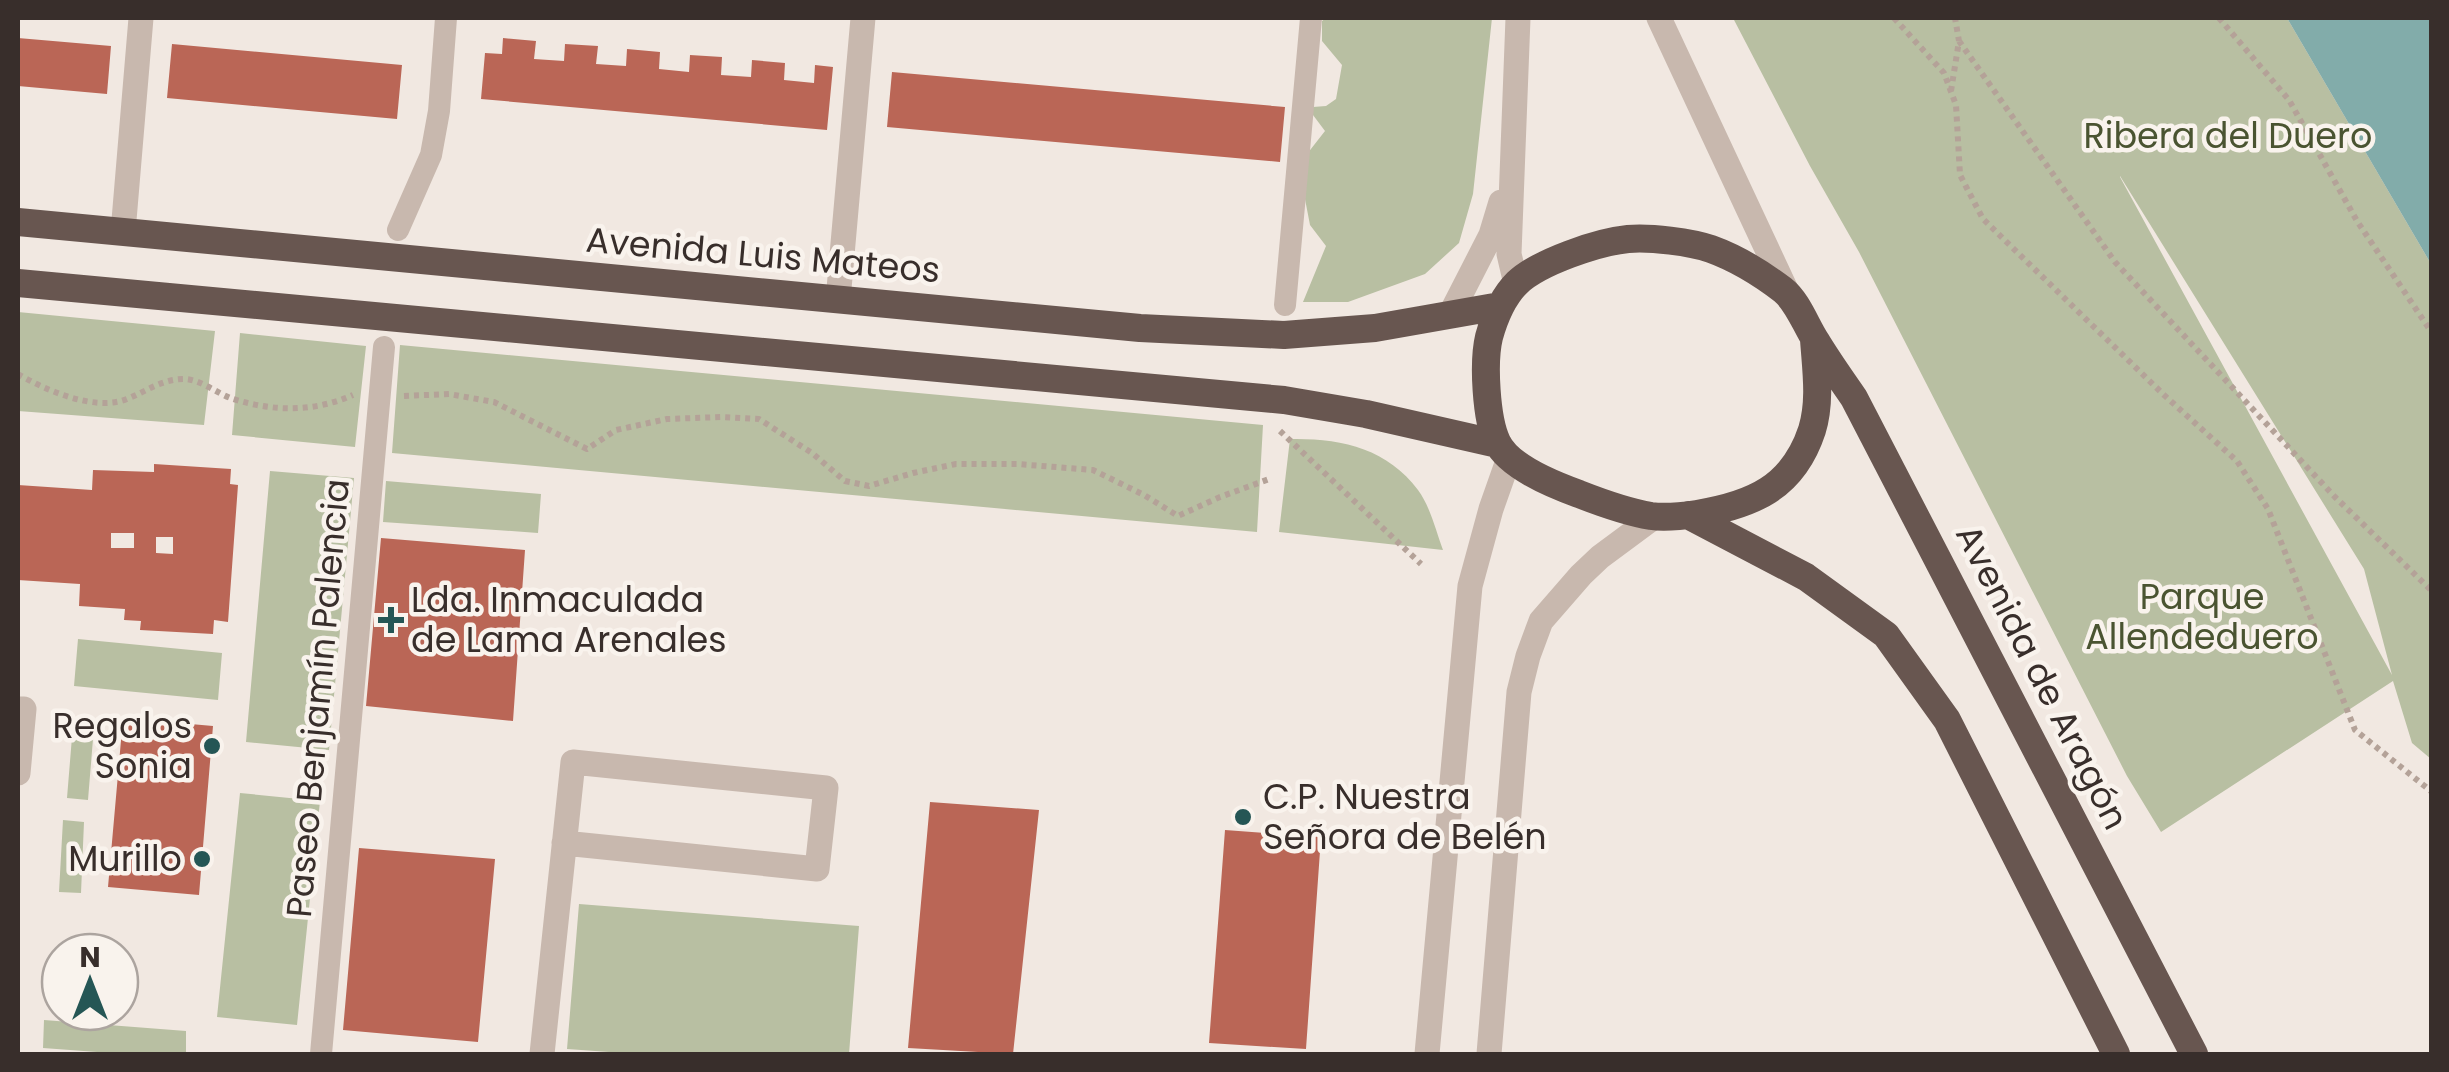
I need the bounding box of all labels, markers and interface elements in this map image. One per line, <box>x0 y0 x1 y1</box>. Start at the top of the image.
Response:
park label: Ribera del Duero <box>2084 111 2372 160</box>
street label: Avenida Luis Mateos <box>584 215 942 294</box>
street label: Paseo Benjamín Palencia <box>274 477 361 919</box>
street label: Avenida de Aragón <box>1944 516 2141 838</box>
park label: Parque Allendeduero <box>2085 572 2319 661</box>
place label: Lda. Inmaculada de Lama Arenales <box>411 575 727 664</box>
marker: Lda. Inmaculada de Lama Arenales <box>380 609 402 631</box>
place label: Regalos Sonia <box>52 701 192 790</box>
marker: Regalos Sonia <box>201 735 223 757</box>
place label: C.P. Nuestra Señora de Belén <box>1263 772 1547 861</box>
marker: C.P. Nuestra Señora de Belén <box>1232 806 1254 828</box>
place label: Murillo <box>68 834 182 883</box>
marker: Murillo <box>191 848 213 870</box>
north arrow <box>40 932 140 1032</box>
text: N <box>79 938 101 977</box>

